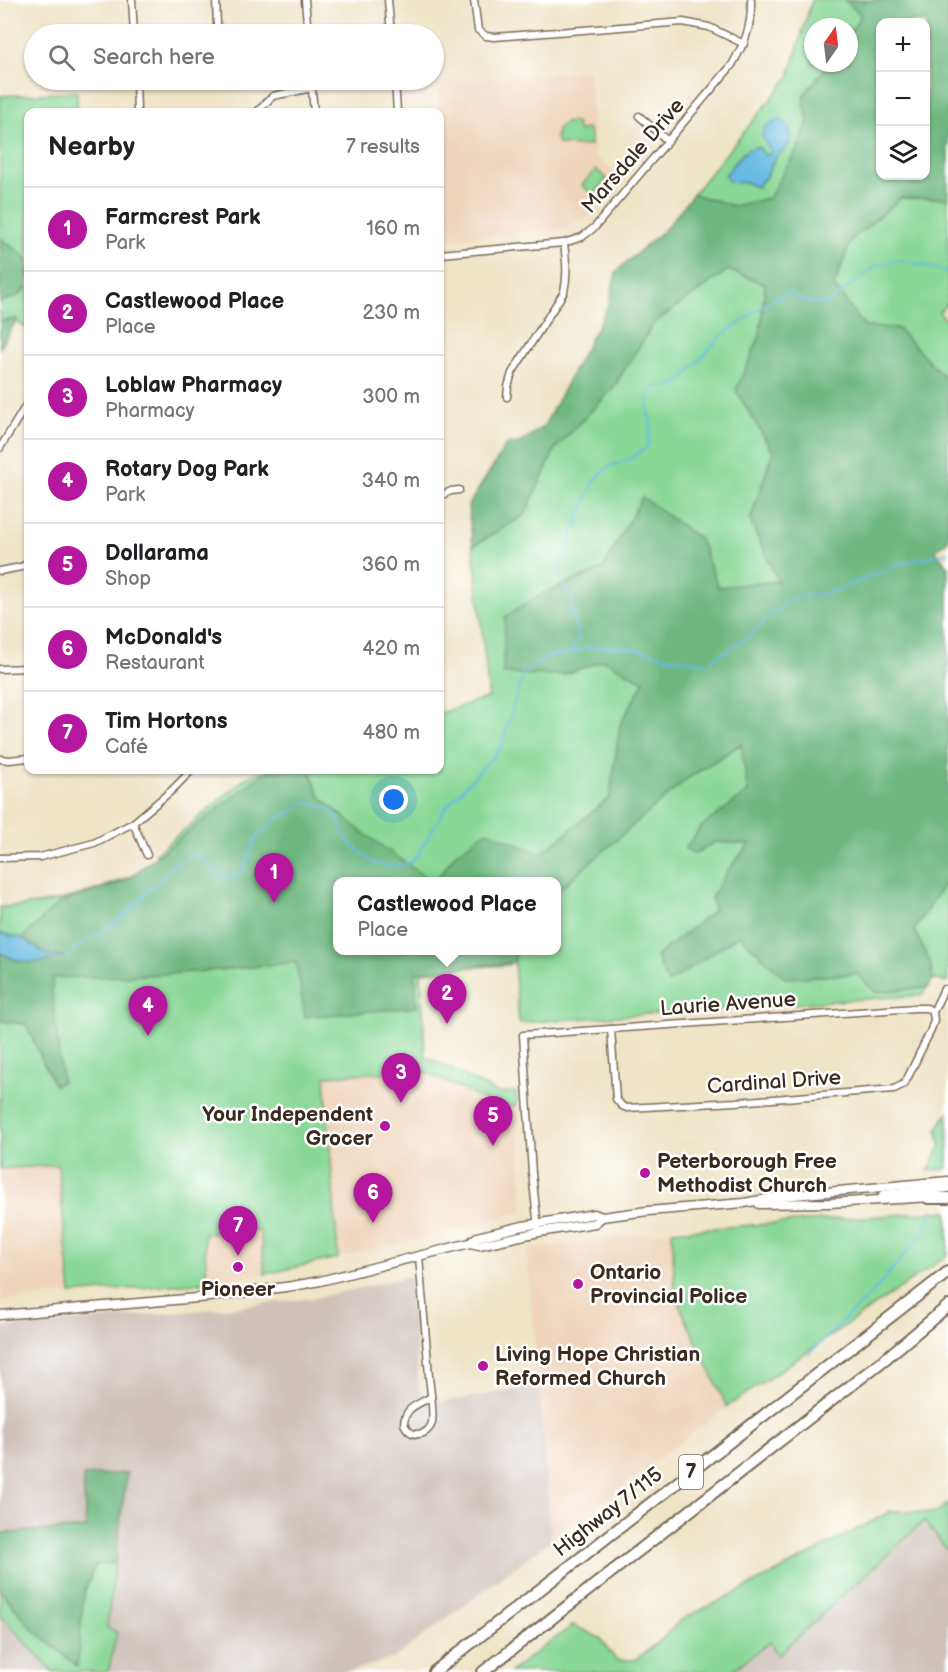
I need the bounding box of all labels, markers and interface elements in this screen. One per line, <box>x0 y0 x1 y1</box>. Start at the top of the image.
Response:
north arrow <box>804 18 858 72</box>
map controls <box>876 18 930 180</box>
button: + <box>876 18 930 72</box>
search box <box>24 24 444 90</box>
icon: search <box>45 41 78 74</box>
text: Search here <box>93 44 215 71</box>
button: − <box>876 72 930 126</box>
street label: Marsdale Drive <box>576 93 690 219</box>
button: layers <box>876 126 930 180</box>
text: Nearby <box>48 132 135 163</box>
text: 7 results <box>346 135 420 159</box>
text: Farmcrest Park <box>105 204 261 231</box>
text: 1 <box>63 217 72 241</box>
text: 160 m <box>366 217 420 241</box>
text: Park <box>105 231 145 255</box>
text: Castlewood Place <box>105 288 284 315</box>
text: 2 <box>62 301 73 325</box>
text: 230 m <box>363 301 420 325</box>
text: Place <box>105 315 156 339</box>
text: Loblaw Pharmacy <box>105 372 282 399</box>
text: 3 <box>62 385 73 409</box>
text: 300 m <box>362 385 420 409</box>
text: Pharmacy <box>105 399 195 423</box>
text: Rotary Dog Park <box>105 456 269 483</box>
text: 4 <box>62 469 73 493</box>
text: 340 m <box>362 469 420 493</box>
text: Park <box>105 483 145 507</box>
text: Dollarama <box>105 540 209 567</box>
text: 5 <box>62 553 73 577</box>
text: 360 m <box>362 553 420 577</box>
text: Shop <box>105 567 151 591</box>
text: McDonald's <box>105 624 222 651</box>
text: 6 <box>61 637 74 661</box>
text: 420 m <box>362 637 420 661</box>
text: Restaurant <box>105 651 205 675</box>
text: Tim Hortons <box>105 708 228 735</box>
text: 7 <box>62 721 73 745</box>
text: 480 m <box>362 721 420 745</box>
text: Café <box>105 735 148 759</box>
your location <box>379 785 408 814</box>
pin: 1 <box>254 854 294 903</box>
popup <box>333 877 561 955</box>
text: Castlewood Place <box>357 891 537 918</box>
text: Place <box>357 918 408 942</box>
pin: 2 <box>428 974 466 1024</box>
pin: 4 <box>128 986 168 1036</box>
street label: Laurie Avenue <box>659 987 797 1021</box>
pin: 3 <box>382 1054 420 1103</box>
street label: Cardinal Drive <box>706 1065 842 1099</box>
pin: 5 <box>474 1096 512 1146</box>
place label: Your Independent Grocer <box>202 1102 374 1151</box>
marker: Your Independent Grocer <box>378 1119 392 1133</box>
place label: Peterborough Free Methodist Church <box>657 1149 837 1198</box>
marker: Peterborough Free Methodist Church <box>638 1166 652 1180</box>
pin: 6 <box>354 1174 392 1223</box>
pin: 7 <box>218 1206 258 1256</box>
marker: Pioneer <box>231 1260 245 1274</box>
place label: Ontario Provincial Police <box>590 1260 747 1309</box>
place label: Pioneer <box>201 1277 276 1302</box>
marker: Ontario Provincial Police <box>571 1277 585 1291</box>
place label: Living Hope Christian Reformed Church <box>495 1342 700 1391</box>
marker: Living Hope Christian Reformed Church <box>476 1359 490 1373</box>
road number: 7 <box>679 1455 703 1489</box>
street label: Highway 7/115 <box>549 1462 667 1562</box>

